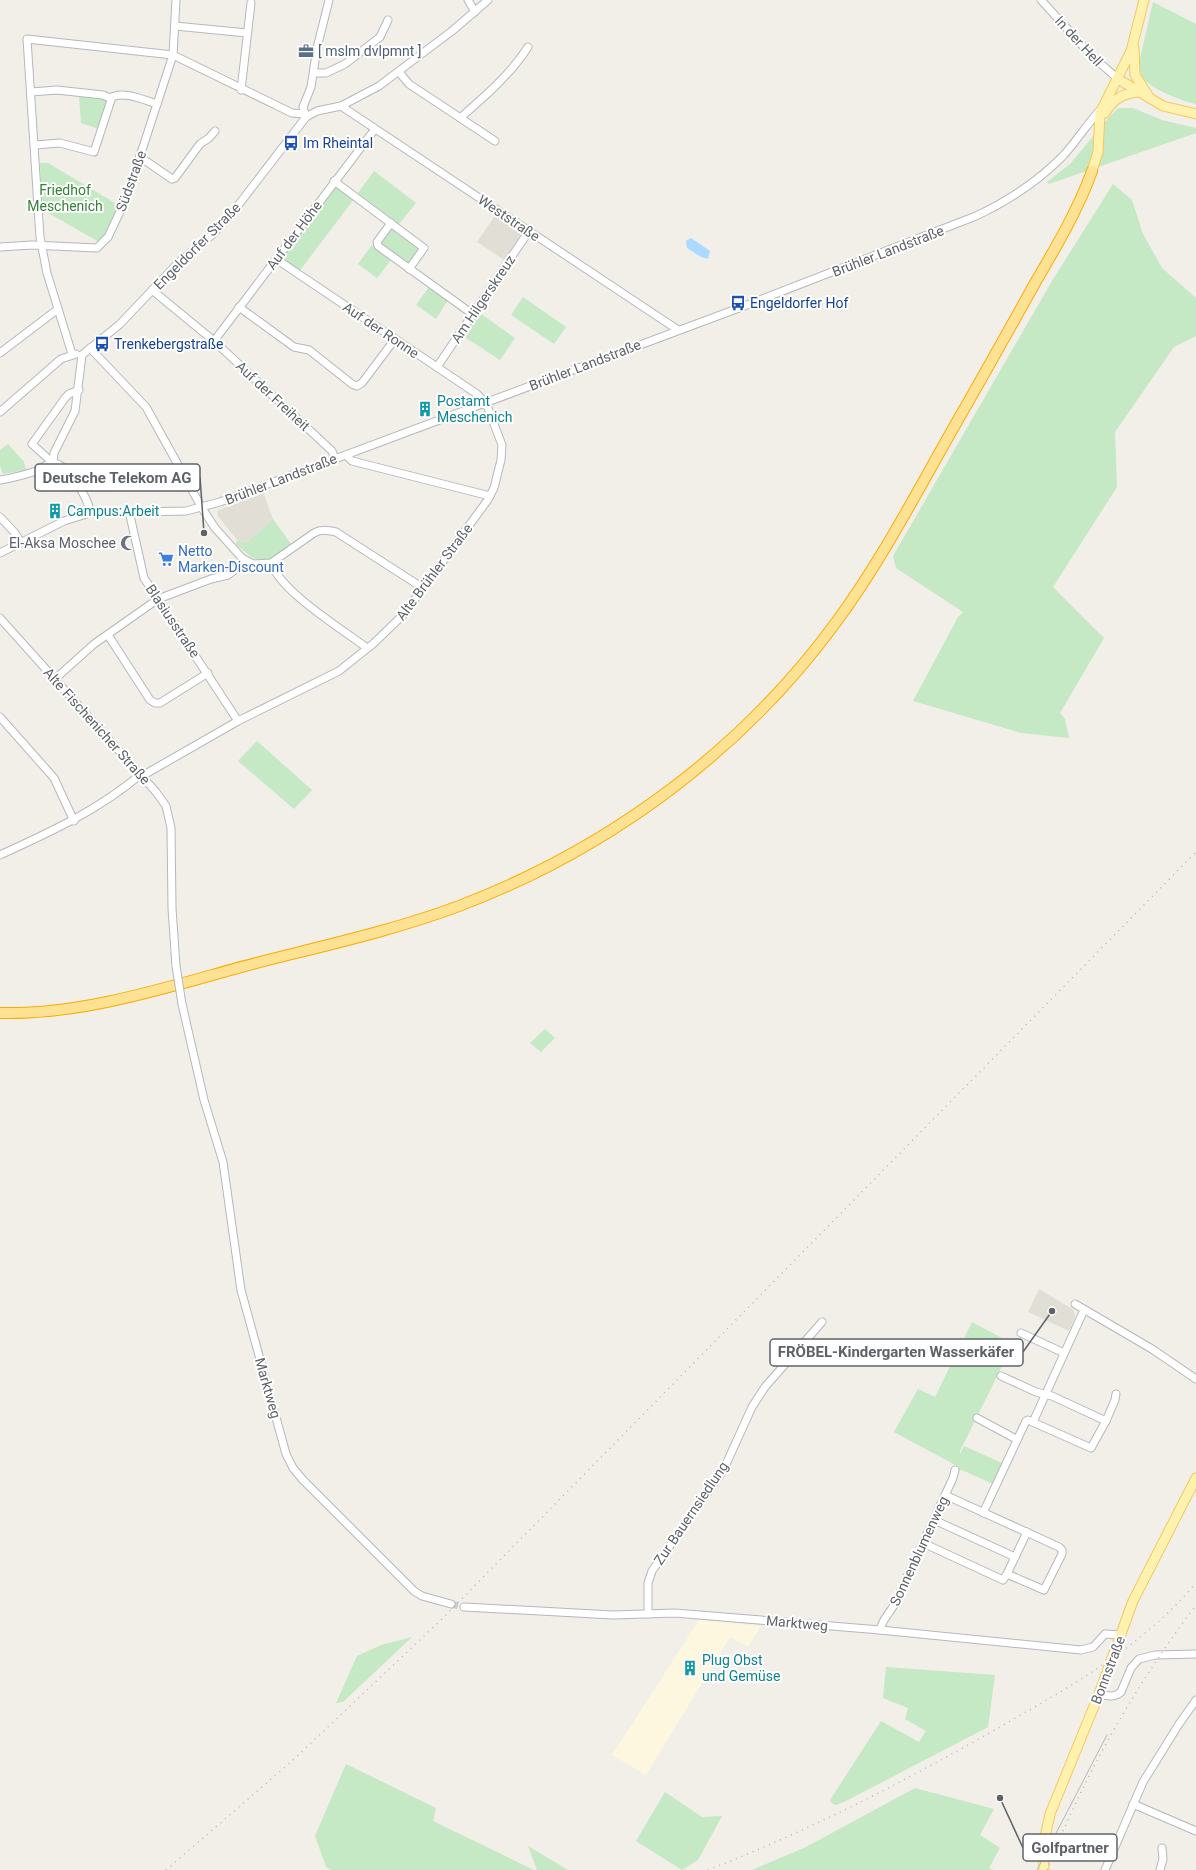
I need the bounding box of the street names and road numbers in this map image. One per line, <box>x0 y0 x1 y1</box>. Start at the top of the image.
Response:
street label: In der Hell <box>1052 13 1106 69</box>
street label: Südstraße <box>113 148 149 214</box>
street label: Weststraße <box>475 191 543 245</box>
street label: Auf der Höhe <box>263 198 325 272</box>
street label: Engeldorfer Straße <box>150 199 244 293</box>
street label: Brühler Landstraße <box>830 222 946 280</box>
street label: Am Hilgerskreuz <box>448 252 518 346</box>
street label: Auf der Ronne <box>340 299 422 361</box>
street label: Brühler Landstraße <box>527 336 643 394</box>
street label: Auf der Freiheit <box>233 358 313 434</box>
street label: Brühler Landstraße <box>223 450 339 508</box>
street label: Alte Brühler Straße <box>392 521 476 623</box>
street label: Blasiusstraße <box>143 581 203 661</box>
street label: Alte Fischenicher Straße <box>40 664 154 788</box>
street label: Marktweg <box>252 1356 284 1420</box>
street label: Zur Bauernsiedlung <box>651 1458 731 1568</box>
street label: Sonnenblumenweg <box>887 1494 951 1608</box>
street label: Marktweg <box>765 1612 829 1634</box>
street label: Bonnstraße <box>1088 1634 1128 1706</box>

